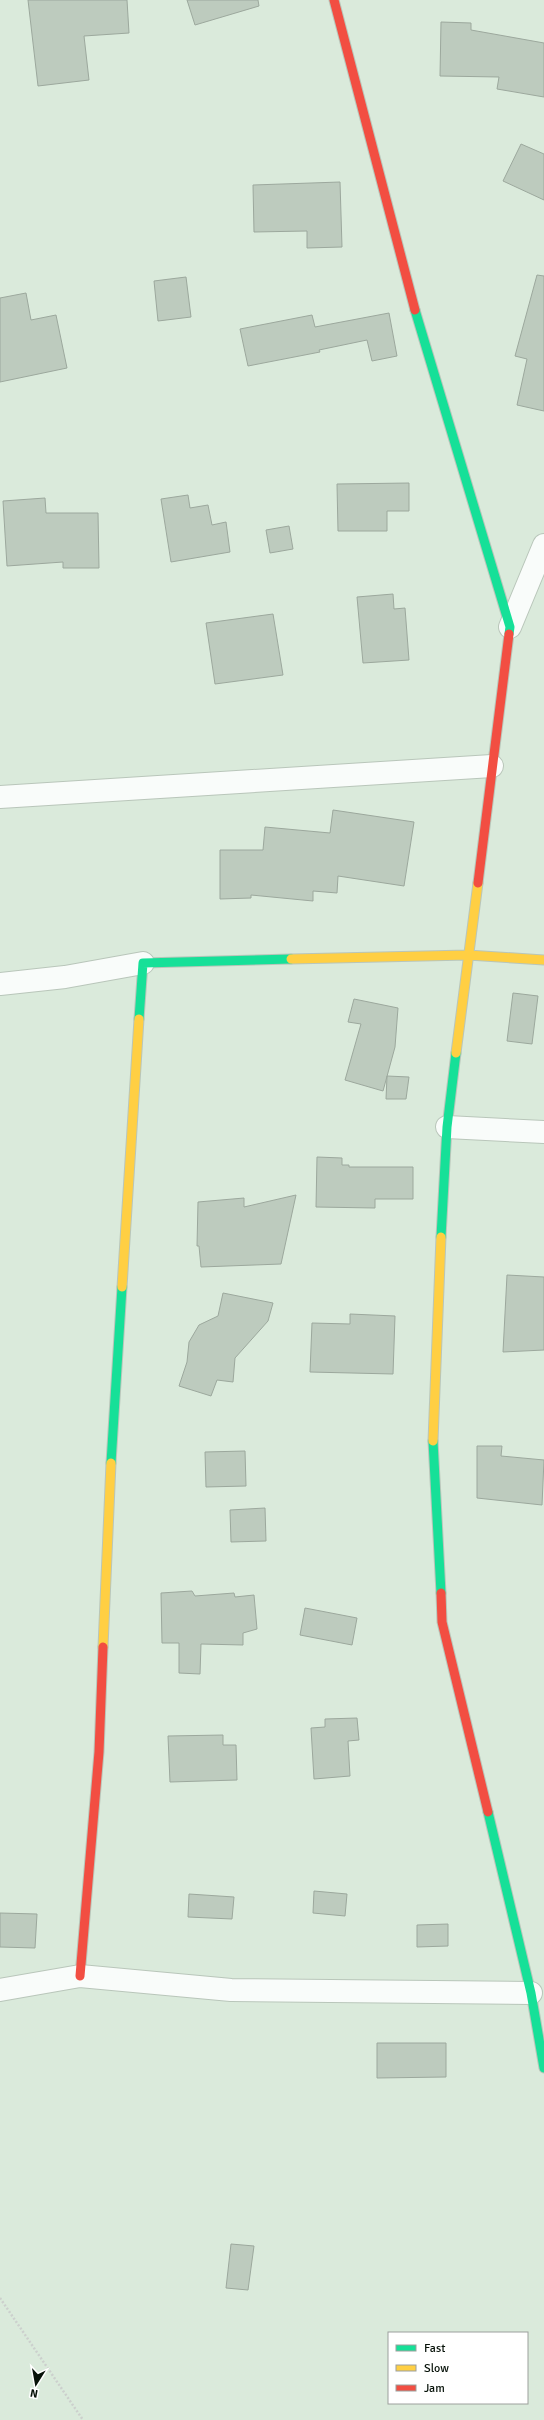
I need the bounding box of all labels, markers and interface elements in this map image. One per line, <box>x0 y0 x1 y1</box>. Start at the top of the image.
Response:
legend <box>388 2332 528 2404</box>
text: Fast <box>424 2341 445 2356</box>
text: Slow <box>424 2361 449 2376</box>
north arrow <box>16 2364 56 2404</box>
text: Jam <box>424 2381 445 2396</box>
text: N <box>29 2386 39 2400</box>

